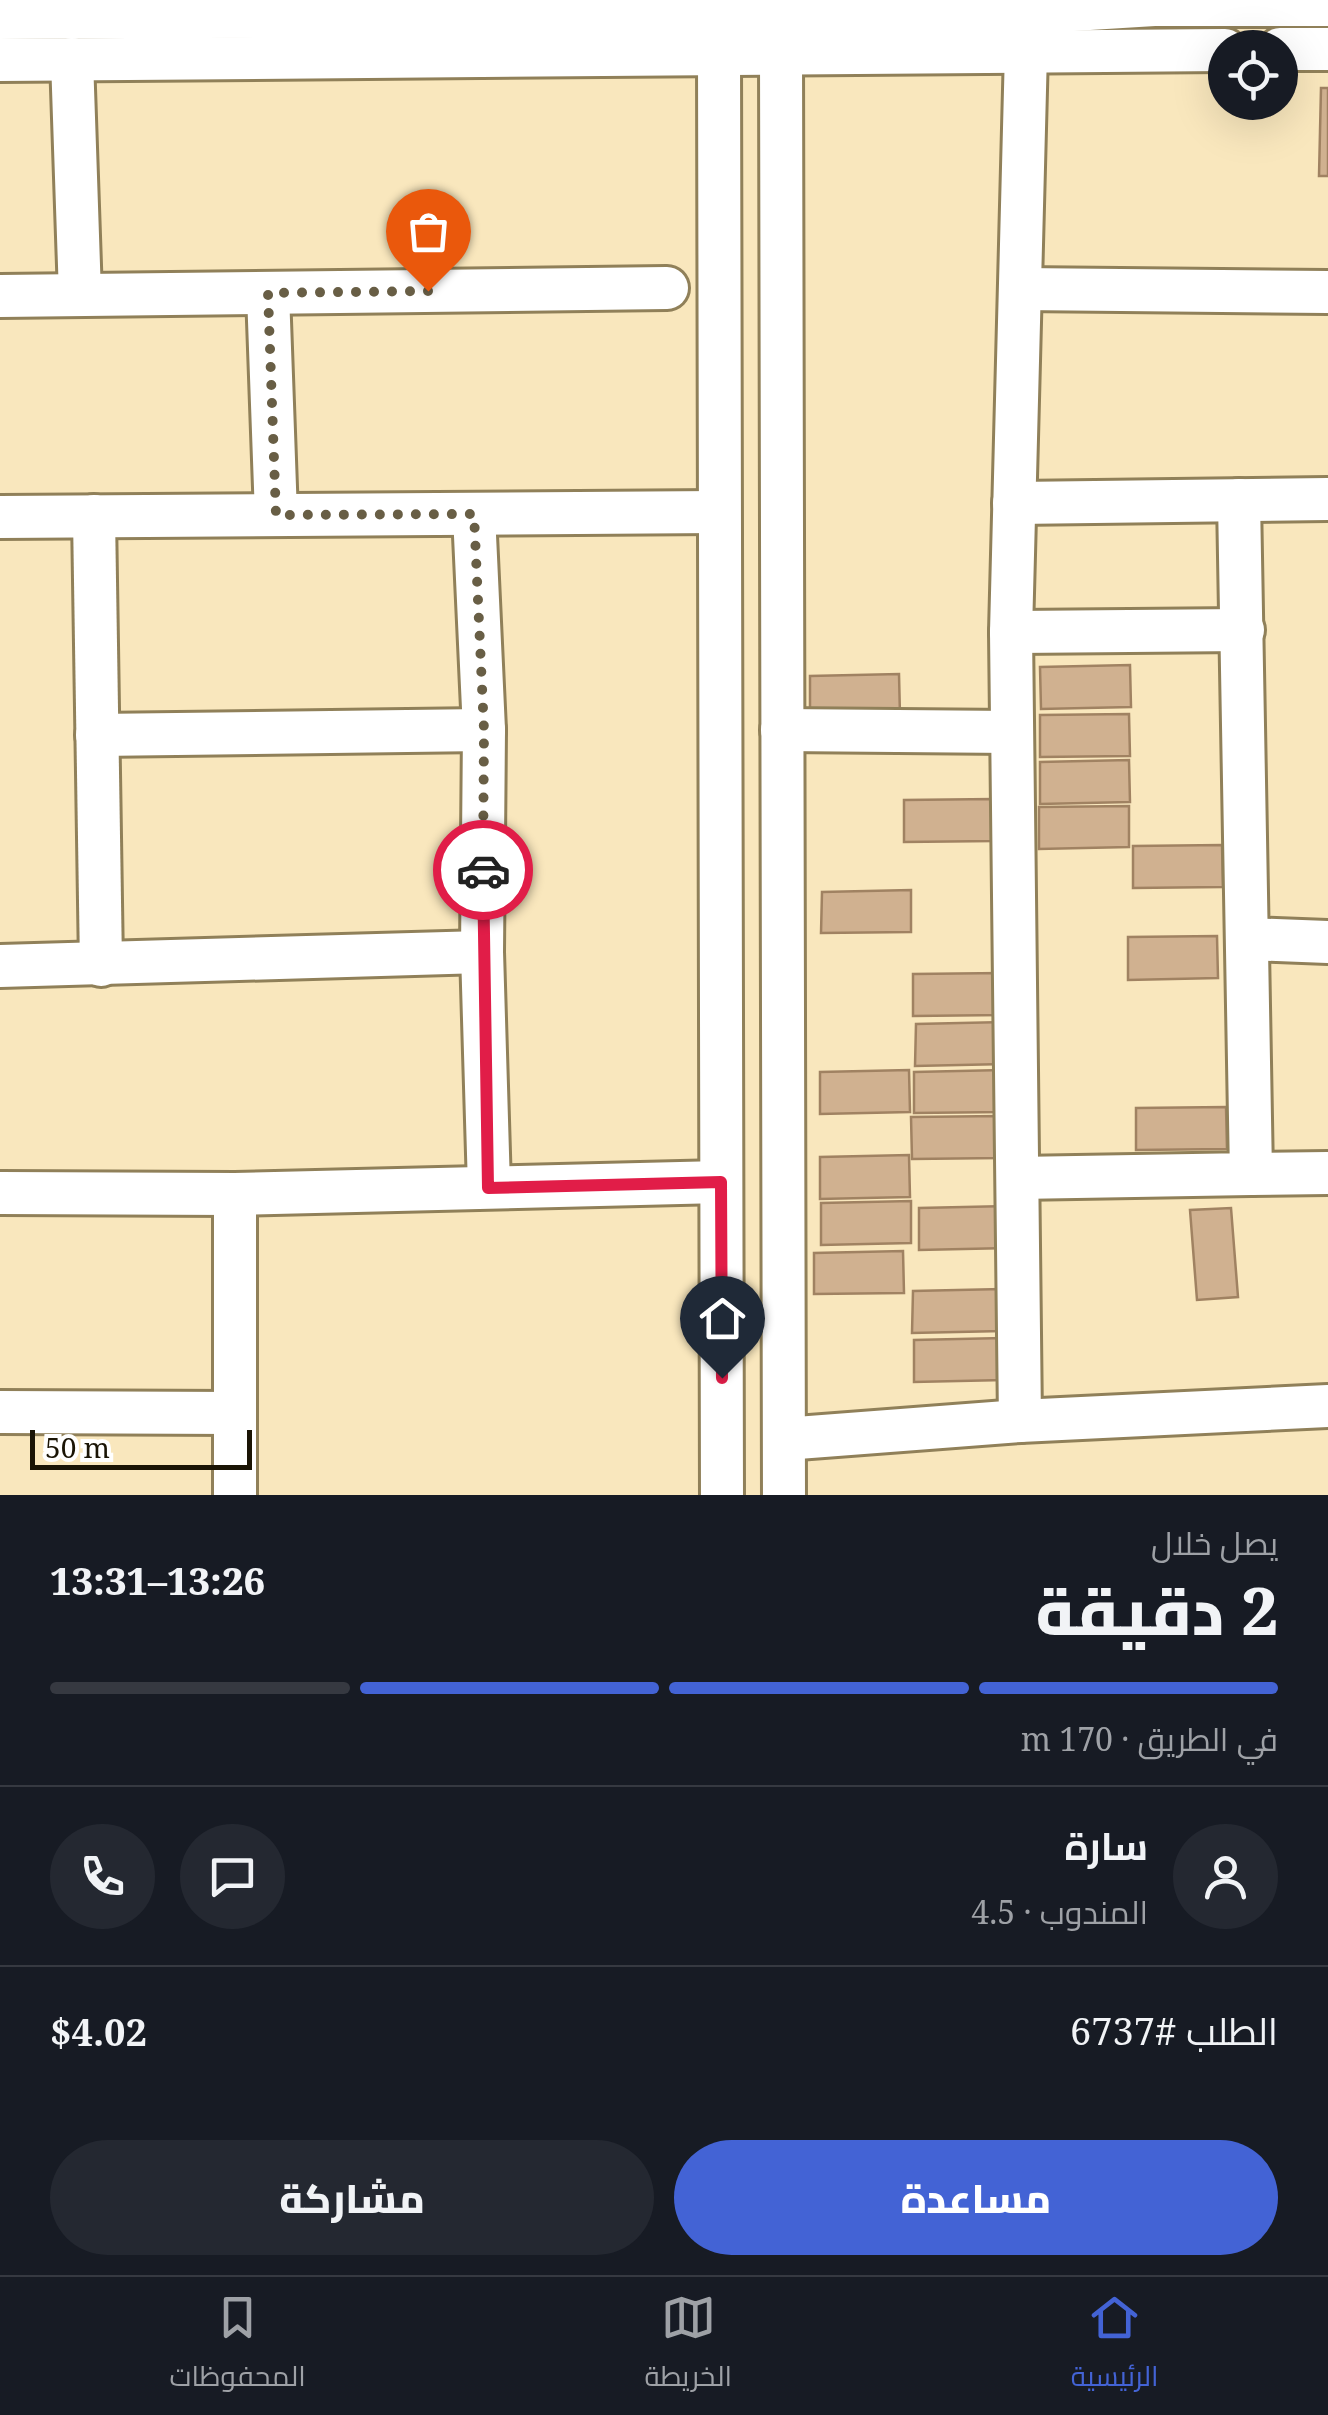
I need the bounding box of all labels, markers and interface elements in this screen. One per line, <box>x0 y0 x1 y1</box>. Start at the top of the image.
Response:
map controls <box>1208 30 1298 120</box>
button: locate <box>1208 30 1298 120</box>
pin <box>386 189 471 292</box>
icon: bag <box>401 204 456 259</box>
courier <box>433 820 533 920</box>
icon: car <box>456 843 511 898</box>
pin <box>680 1276 765 1379</box>
icon: home <box>695 1291 750 1346</box>
scale bar <box>30 1425 252 1470</box>
text: 50 m <box>45 1428 110 1466</box>
text: يصل خلال <box>1151 1521 1278 1564</box>
text: 13:26–13:31 <box>50 1554 265 1606</box>
text: 2 دقيقة <box>1035 1566 1278 1654</box>
text: في الطريق · 170 m <box>1021 1717 1278 1760</box>
text: سارة <box>1065 1819 1148 1871</box>
button: phone <box>50 1824 155 1929</box>
button: chat <box>180 1824 285 1929</box>
button: person <box>1173 1824 1278 1929</box>
text: المندوب · 4.5 <box>971 1890 1148 1933</box>
text: الطلب #6737 <box>1070 2004 1278 2056</box>
text: $4.02 <box>50 2005 147 2057</box>
button: مشاركة <box>50 2140 654 2255</box>
button: مساعدة <box>674 2140 1278 2255</box>
tab: المحفوظات <box>169 2290 306 2402</box>
tab: الخريطة <box>645 2290 732 2402</box>
tab: الرئيسية <box>1071 2290 1159 2402</box>

